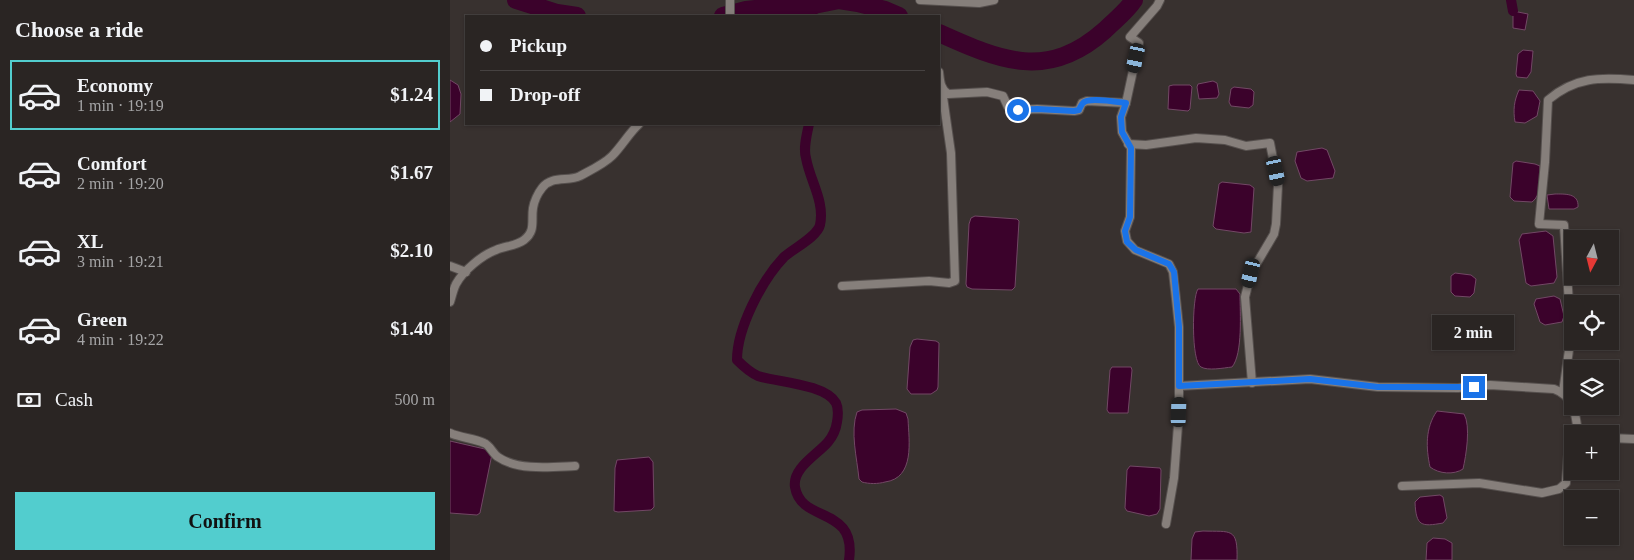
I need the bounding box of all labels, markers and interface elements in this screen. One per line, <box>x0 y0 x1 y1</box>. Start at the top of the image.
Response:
text: Choose a ride <box>15 17 143 42</box>
text: Pickup <box>510 35 567 56</box>
car <box>1125 42 1146 74</box>
icon: car <box>17 73 62 118</box>
text: Economy <box>77 75 153 96</box>
text: $1.24 <box>390 84 433 105</box>
text: Drop-off <box>510 84 580 105</box>
text: 1 min · 19:19 <box>77 97 164 114</box>
route start <box>1007 99 1029 121</box>
icon: car <box>17 151 62 196</box>
text: Comfort <box>77 153 147 174</box>
car <box>1265 155 1286 187</box>
text: $1.67 <box>390 162 433 183</box>
text: 2 min · 19:20 <box>77 175 164 192</box>
icon: car <box>17 229 62 274</box>
north arrow <box>1564 230 1619 285</box>
map controls <box>1564 230 1619 545</box>
text: XL <box>77 231 103 252</box>
text: $2.10 <box>390 240 433 261</box>
text: 3 min · 19:21 <box>77 253 164 270</box>
car <box>1240 257 1261 289</box>
button: locate <box>1564 295 1619 350</box>
icon: car <box>17 307 62 352</box>
text: Green <box>77 309 127 330</box>
callout: 2 min <box>1433 314 1515 350</box>
text: $1.40 <box>390 318 433 339</box>
text: 2 min <box>1454 324 1492 341</box>
text: 4 min · 19:22 <box>77 331 164 348</box>
button: layers <box>1564 360 1619 415</box>
route end <box>1463 376 1485 398</box>
icon: cash <box>15 386 43 414</box>
text: Cash <box>55 389 93 410</box>
text: 500 m <box>395 391 435 408</box>
car <box>1170 397 1187 427</box>
button: + <box>1564 425 1619 480</box>
button: − <box>1564 490 1619 545</box>
button: Confirm <box>15 492 435 550</box>

